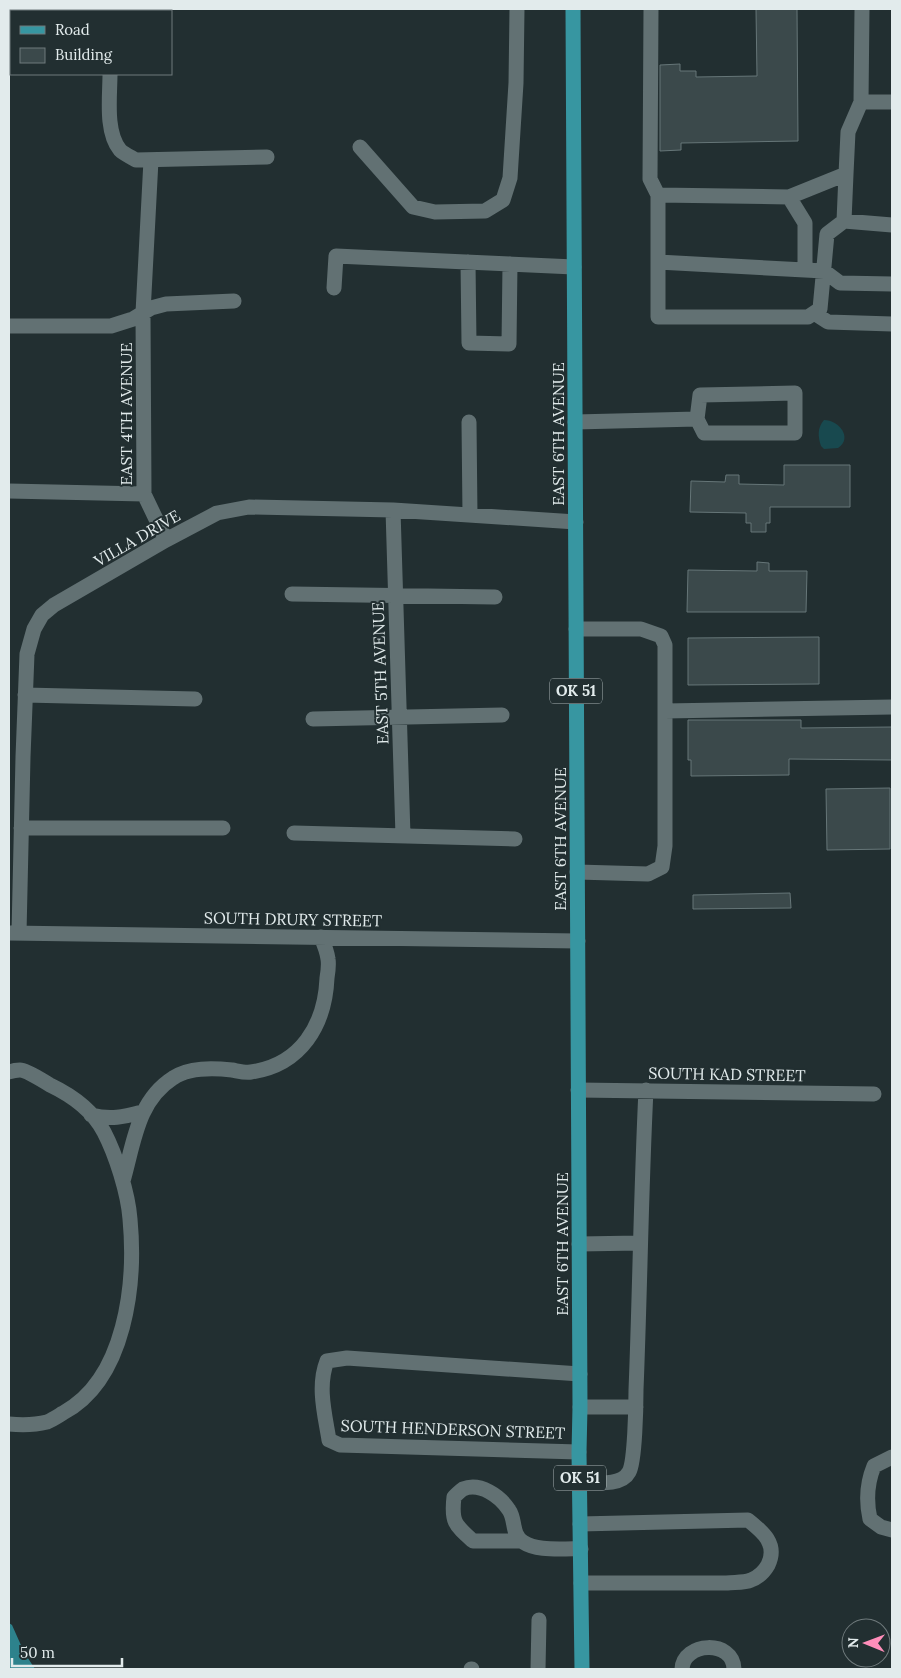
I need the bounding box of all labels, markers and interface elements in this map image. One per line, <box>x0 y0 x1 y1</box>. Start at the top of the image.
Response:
legend <box>10 10 172 75</box>
text: Road <box>55 20 90 39</box>
text: Building <box>55 45 113 64</box>
street label: EAST 4TH AVENUE <box>116 342 136 486</box>
street label: EAST 6TH AVENUE <box>548 362 568 506</box>
street label: VILLA DRIVE <box>89 505 184 571</box>
street label: EAST 5TH AVENUE <box>368 601 392 745</box>
road number: OK 51 <box>550 678 602 704</box>
street label: EAST 6TH AVENUE <box>550 767 570 911</box>
street label: SOUTH DRURY STREET <box>204 907 382 931</box>
street label: SOUTH KAD STREET <box>648 1063 806 1085</box>
street label: EAST 6TH AVENUE <box>552 1172 572 1316</box>
street label: SOUTH HENDERSON STREET <box>340 1415 566 1443</box>
road number: OK 51 <box>554 1466 606 1490</box>
north arrow <box>841 1618 891 1668</box>
scale bar <box>12 1636 122 1668</box>
text: N <box>844 1637 862 1648</box>
text: 50 m <box>20 1643 55 1662</box>

